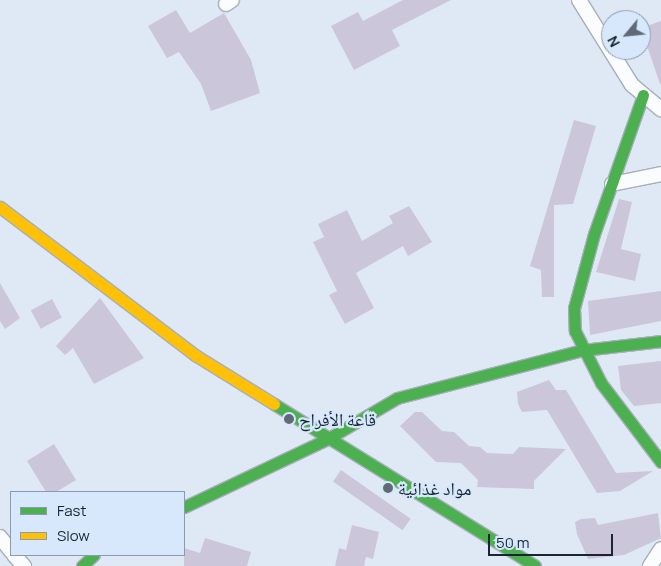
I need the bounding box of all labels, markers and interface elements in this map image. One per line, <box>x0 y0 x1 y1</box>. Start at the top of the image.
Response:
north arrow <box>601 10 651 60</box>
text: N <box>602 33 624 51</box>
place label: قاعة الأفراح <box>299 408 376 430</box>
marker: قاعة الأفراح <box>283 413 295 425</box>
place label: مواد غذائية <box>398 477 471 499</box>
marker: مواد غذائية <box>382 482 394 494</box>
legend <box>10 491 185 556</box>
text: Fast <box>57 500 86 521</box>
scale bar <box>491 524 616 556</box>
text: Slow <box>57 525 90 546</box>
text: 50 m <box>496 532 530 553</box>

